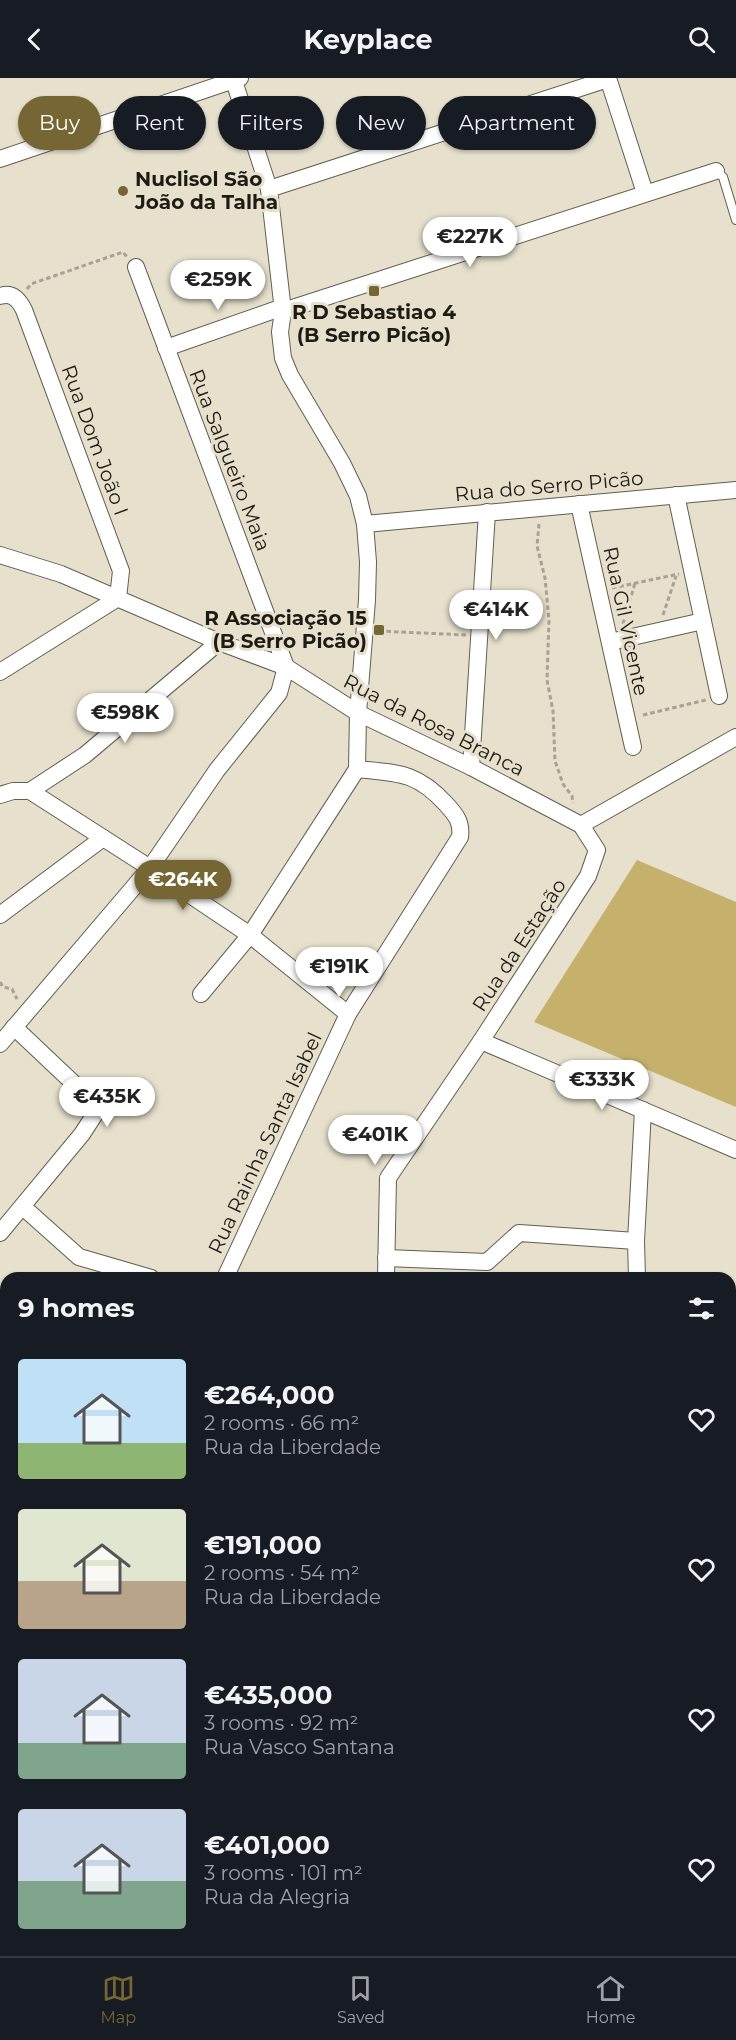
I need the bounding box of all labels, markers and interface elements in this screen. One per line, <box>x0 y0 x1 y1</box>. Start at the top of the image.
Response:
icon: back <box>18 23 51 56</box>
text: Keyplace <box>304 23 432 56</box>
icon: search <box>685 23 718 56</box>
chip: Buy <box>18 96 101 150</box>
chip: Rent <box>113 96 206 150</box>
chip: Filters <box>218 96 324 150</box>
chip: New <box>336 96 426 150</box>
chip: Apartment <box>438 96 596 150</box>
place label: Nuclisol São João da Talha <box>134 167 278 214</box>
marker: Nuclisol São João da Talha <box>116 184 130 198</box>
pin: €227K <box>428 217 512 268</box>
text: €227K <box>437 224 503 248</box>
pin: €259K <box>176 260 260 311</box>
text: €259K <box>184 267 252 291</box>
marker: R D Sebastiao 4 (B Serro Picão) <box>367 284 381 298</box>
place label: R D Sebastiao 4 (B Serro Picão) <box>292 300 456 347</box>
street label: Rua Dom João I <box>57 361 133 519</box>
street label: Rua Salgueiro Maia <box>184 366 276 554</box>
street label: Rua do Serro Picão <box>454 466 644 506</box>
street label: Rua Gil Vicente <box>598 544 654 698</box>
pin: €414K <box>454 590 538 641</box>
text: €414K <box>463 597 529 621</box>
place label: R Associação 15 (B Serro Picão) <box>204 606 367 653</box>
marker: R Associação 15 (B Serro Picão) <box>372 623 386 637</box>
street label: Rua da Rosa Branca <box>339 669 529 781</box>
pin: €598K <box>83 693 167 744</box>
text: €598K <box>91 700 159 724</box>
pin: €264K <box>141 860 225 911</box>
text: €264K <box>148 867 218 891</box>
street label: Rua da Estação <box>467 874 571 1016</box>
pin: €191K <box>297 947 381 998</box>
text: €191K <box>309 954 369 978</box>
street label: Rua Rainha Santa Isabel <box>203 1028 327 1258</box>
pin: €333K <box>560 1060 644 1111</box>
text: €333K <box>569 1067 635 1091</box>
pin: €435K <box>65 1077 149 1128</box>
text: €435K <box>73 1084 141 1108</box>
pin: €401K <box>333 1115 417 1166</box>
text: €401K <box>342 1122 408 1146</box>
text: 9 homes <box>18 1292 135 1324</box>
icon: filters <box>685 1292 718 1325</box>
text: €264,000 <box>204 1379 335 1411</box>
icon: home <box>66 1383 138 1455</box>
icon: heart <box>685 1403 718 1436</box>
text: 2 rooms · 66 m² <box>204 1411 359 1435</box>
text: Rua da Liberdade <box>204 1435 381 1459</box>
text: €191,000 <box>204 1529 322 1561</box>
icon: home <box>66 1533 138 1605</box>
icon: heart <box>685 1553 718 1586</box>
text: 2 rooms · 54 m² <box>204 1561 360 1585</box>
text: Rua da Liberdade <box>204 1585 381 1609</box>
text: €435,000 <box>204 1679 333 1711</box>
icon: home <box>66 1683 138 1755</box>
icon: heart <box>685 1703 718 1736</box>
text: 3 rooms · 92 m² <box>204 1711 358 1735</box>
text: Rua Vasco Santana <box>204 1735 395 1759</box>
text: €401,000 <box>204 1829 330 1861</box>
icon: home <box>66 1833 138 1905</box>
icon: heart <box>685 1853 718 1886</box>
text: 3 rooms · 101 m² <box>204 1861 363 1885</box>
text: Rua da Alegria <box>204 1885 350 1909</box>
tab: Map <box>100 1972 136 2027</box>
tab: Saved <box>337 1972 385 2027</box>
tab: Home <box>586 1972 636 2027</box>

